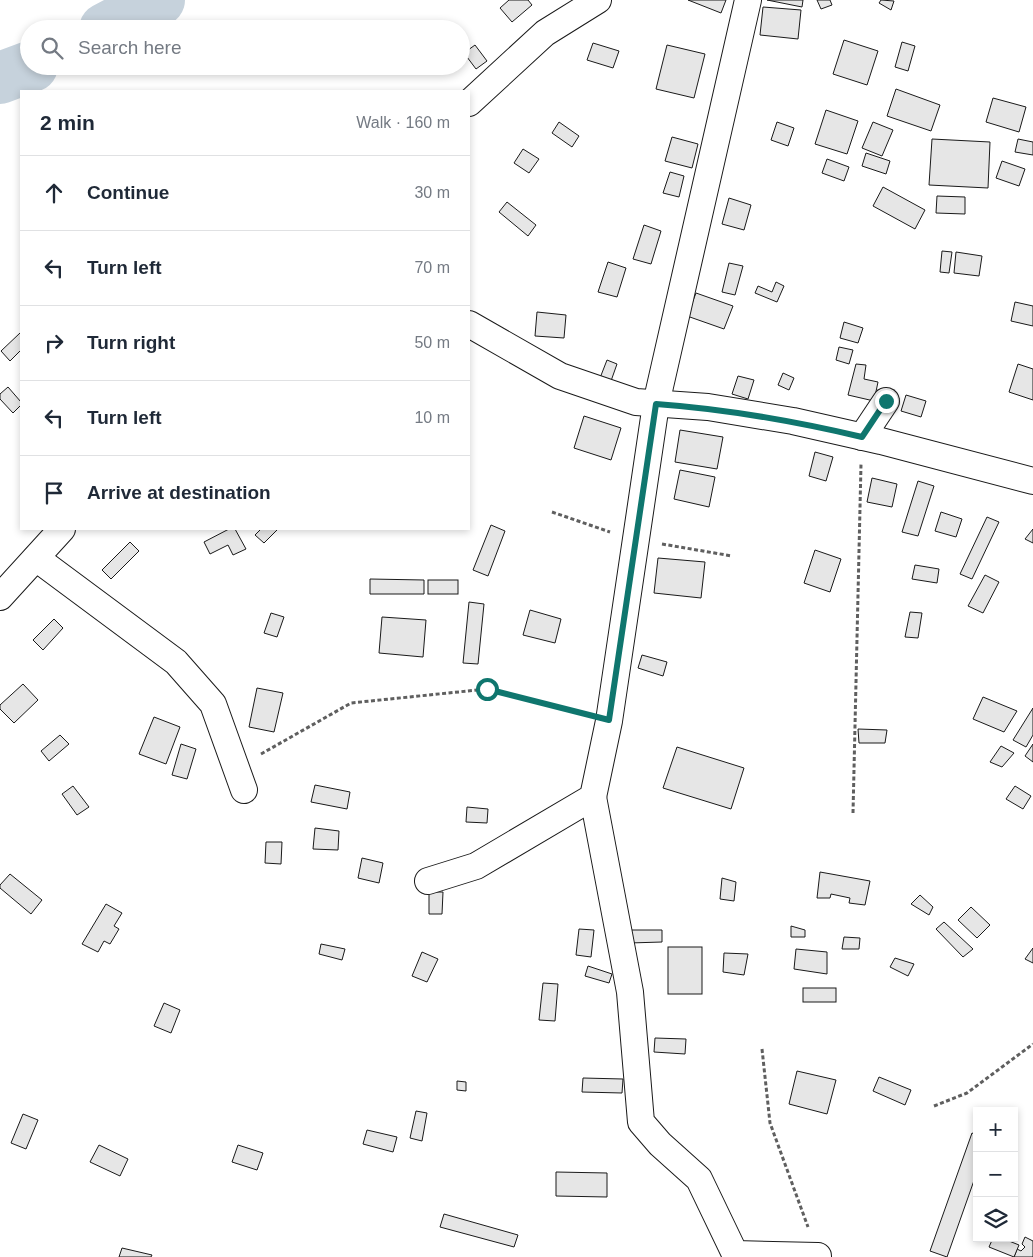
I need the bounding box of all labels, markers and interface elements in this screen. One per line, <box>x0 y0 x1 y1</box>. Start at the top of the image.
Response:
search box <box>20 20 470 75</box>
icon: search <box>38 34 66 62</box>
text: Search here <box>78 37 182 58</box>
text: 2 min <box>40 111 95 134</box>
text: Walk · 160 m <box>356 114 450 131</box>
icon: ahead <box>40 179 68 207</box>
text: Continue <box>87 182 169 203</box>
text: 30 m <box>414 184 450 201</box>
icon: left <box>40 254 68 282</box>
text: Turn left <box>87 257 162 278</box>
text: 70 m <box>414 259 450 276</box>
icon: right <box>40 329 68 357</box>
text: Turn right <box>87 332 175 353</box>
text: 50 m <box>414 334 450 351</box>
route end <box>875 390 898 413</box>
icon: left <box>40 404 68 432</box>
text: Turn left <box>87 407 162 428</box>
text: 10 m <box>414 409 450 426</box>
icon: arrive <box>40 479 68 507</box>
text: Arrive at destination <box>87 482 271 503</box>
route start <box>476 678 499 701</box>
map controls <box>973 1107 1018 1242</box>
button: + <box>973 1107 1018 1152</box>
button: − <box>973 1152 1018 1197</box>
button: layers <box>973 1197 1018 1242</box>

